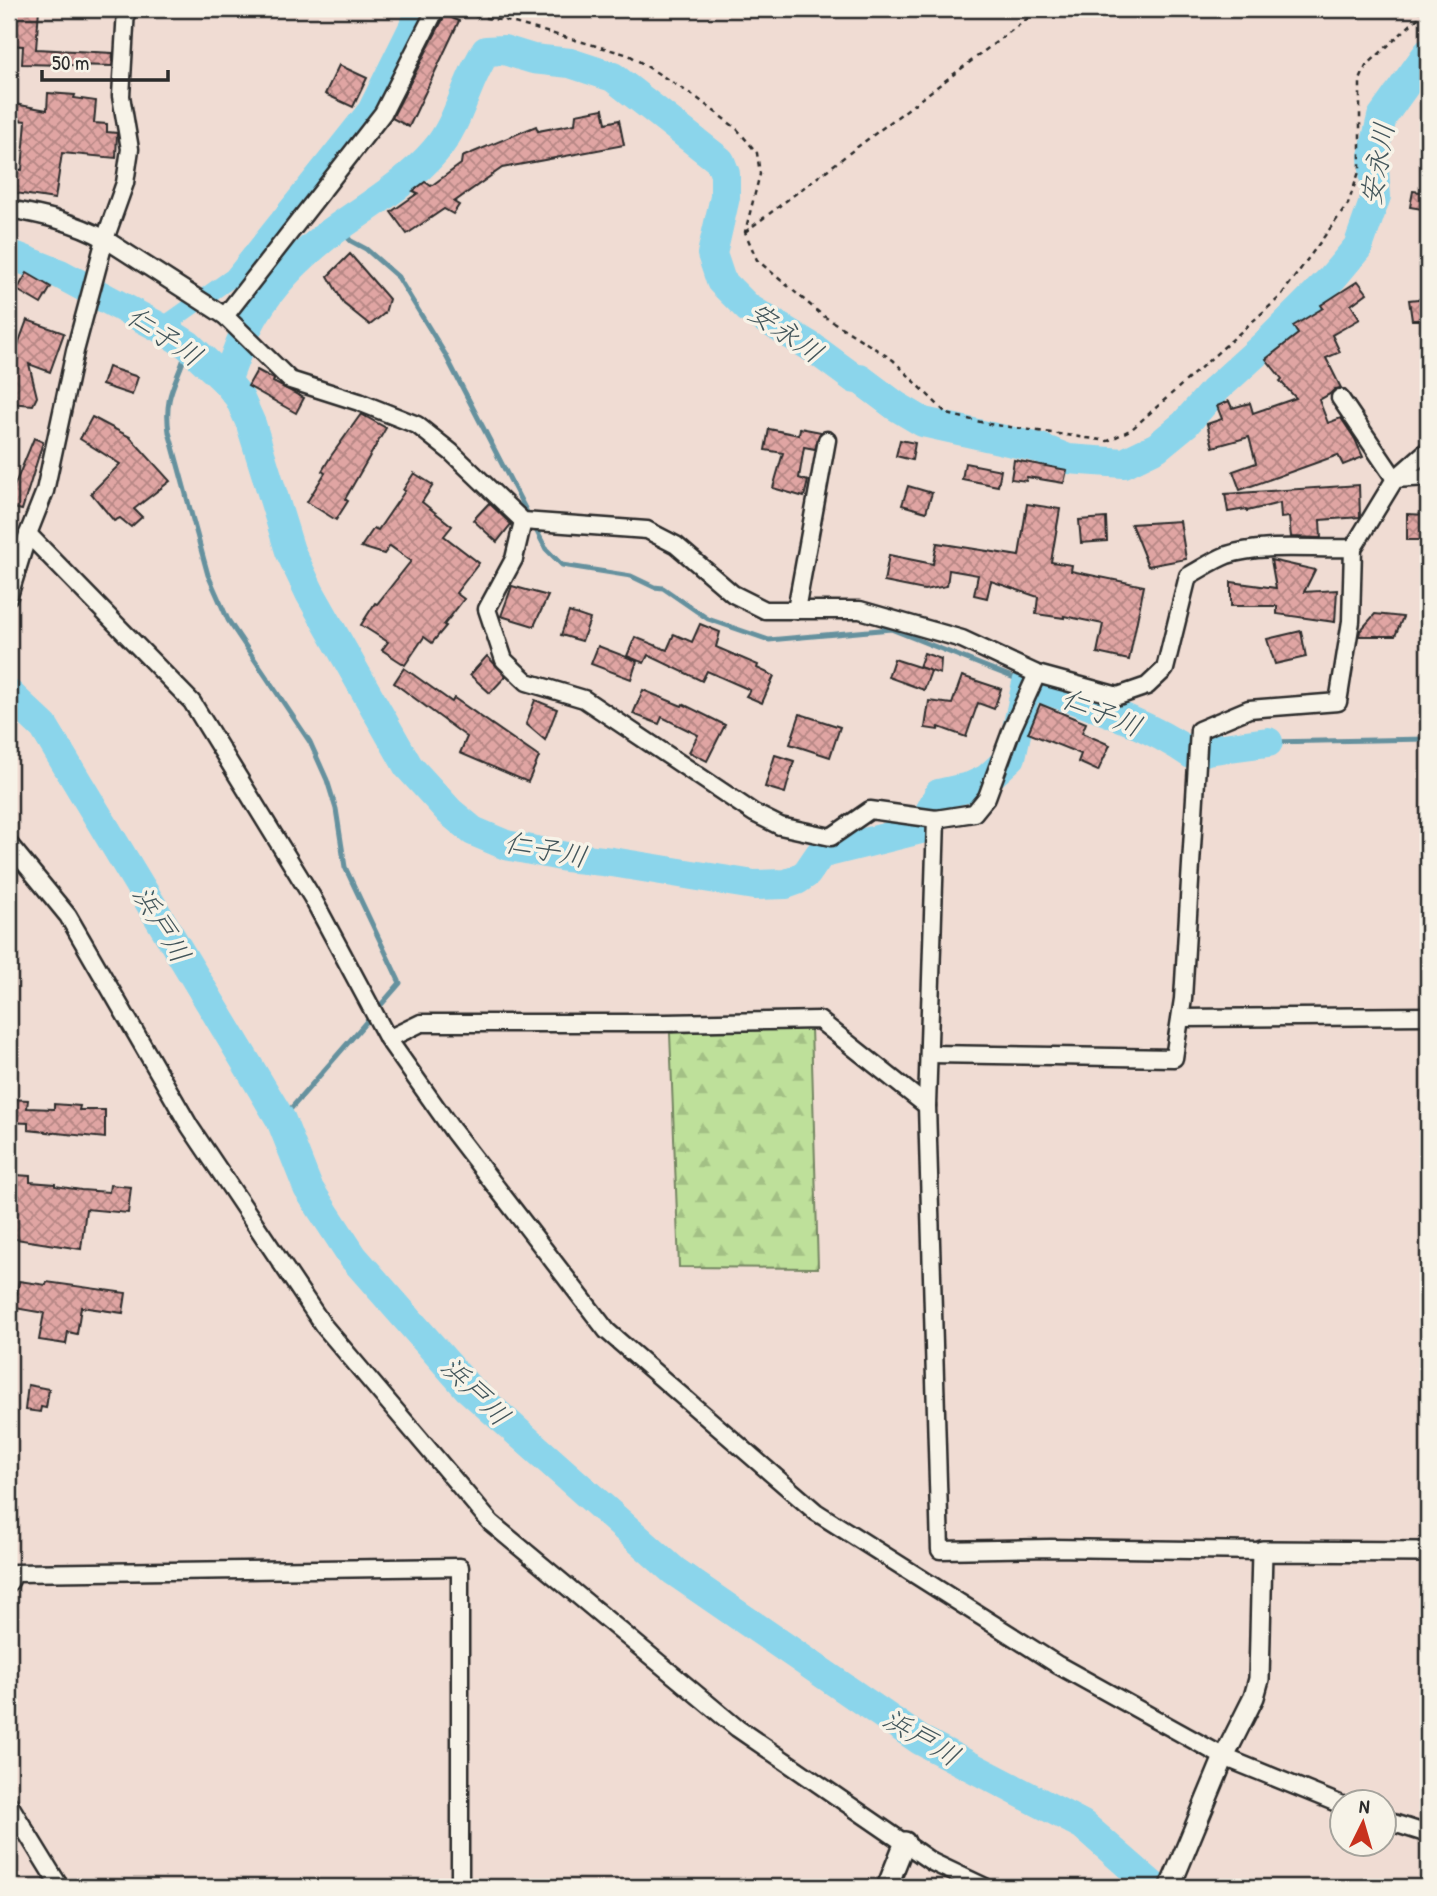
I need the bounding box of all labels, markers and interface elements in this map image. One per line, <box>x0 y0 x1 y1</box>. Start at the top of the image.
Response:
scale bar <box>42 38 168 82</box>
text: 50 m <box>52 48 89 77</box>
water label: 安永川 <box>1351 119 1403 209</box>
water label: 安永川 <box>741 292 831 372</box>
water label: 仁子川 <box>120 297 210 375</box>
water label: 仁子川 <box>1056 679 1148 745</box>
water label: 仁子川 <box>501 822 591 876</box>
water label: 浜戸川 <box>124 878 200 970</box>
water label: 浜戸川 <box>433 1348 519 1434</box>
water label: 浜戸川 <box>876 1699 968 1775</box>
north arrow <box>1328 1787 1398 1857</box>
text: N <box>1358 1793 1371 1819</box>

